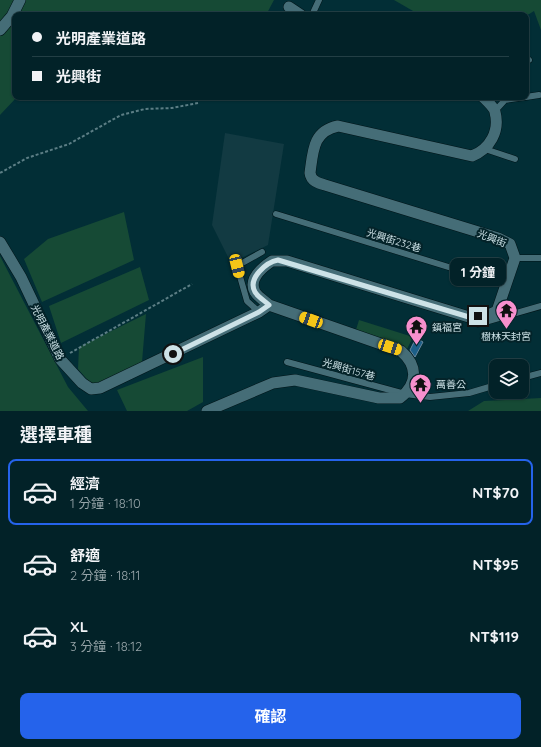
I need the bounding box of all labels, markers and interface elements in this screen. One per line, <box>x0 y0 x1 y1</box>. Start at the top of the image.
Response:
text: 光明產業道路 <box>56 29 146 48</box>
text: 光興街 <box>56 67 101 86</box>
street label: 光興街232巷 <box>365 226 423 255</box>
street label: 光興街 <box>475 227 508 250</box>
car <box>228 253 246 279</box>
callout: 1 分鐘 <box>450 258 506 286</box>
text: 1 分鐘 <box>461 264 495 280</box>
temple icon: 樹林天封宮 <box>493 297 519 330</box>
street label: 光明產業道路 <box>28 303 67 362</box>
route end <box>469 307 487 325</box>
car <box>298 310 324 330</box>
temple icon: 鎮福宮 <box>403 314 429 347</box>
place label: 鎮福宮 <box>432 321 462 334</box>
place label: 樹林天封宮 <box>481 330 531 343</box>
car <box>377 338 403 356</box>
route start <box>164 345 182 363</box>
street label: 光興街157巷 <box>321 356 377 383</box>
map controls <box>489 359 529 399</box>
button: layers <box>489 359 529 399</box>
temple icon: 萬善公 <box>408 371 434 404</box>
place label: 萬善公 <box>436 378 466 391</box>
text: 選擇車種 <box>20 423 92 446</box>
icon: car <box>22 474 58 510</box>
text: 經濟 <box>70 474 100 493</box>
text: NT$70 <box>472 483 519 502</box>
text: 1 分鐘 · 18:10 <box>70 495 141 511</box>
icon: car <box>22 546 58 582</box>
text: 舒適 <box>70 546 100 565</box>
text: NT$95 <box>472 555 519 574</box>
text: 2 分鐘 · 18:11 <box>70 567 140 583</box>
text: XL <box>70 617 88 636</box>
icon: car <box>22 618 58 654</box>
text: NT$119 <box>469 627 519 646</box>
text: 3 分鐘 · 18:12 <box>70 638 142 654</box>
button: 確認 <box>20 693 521 739</box>

